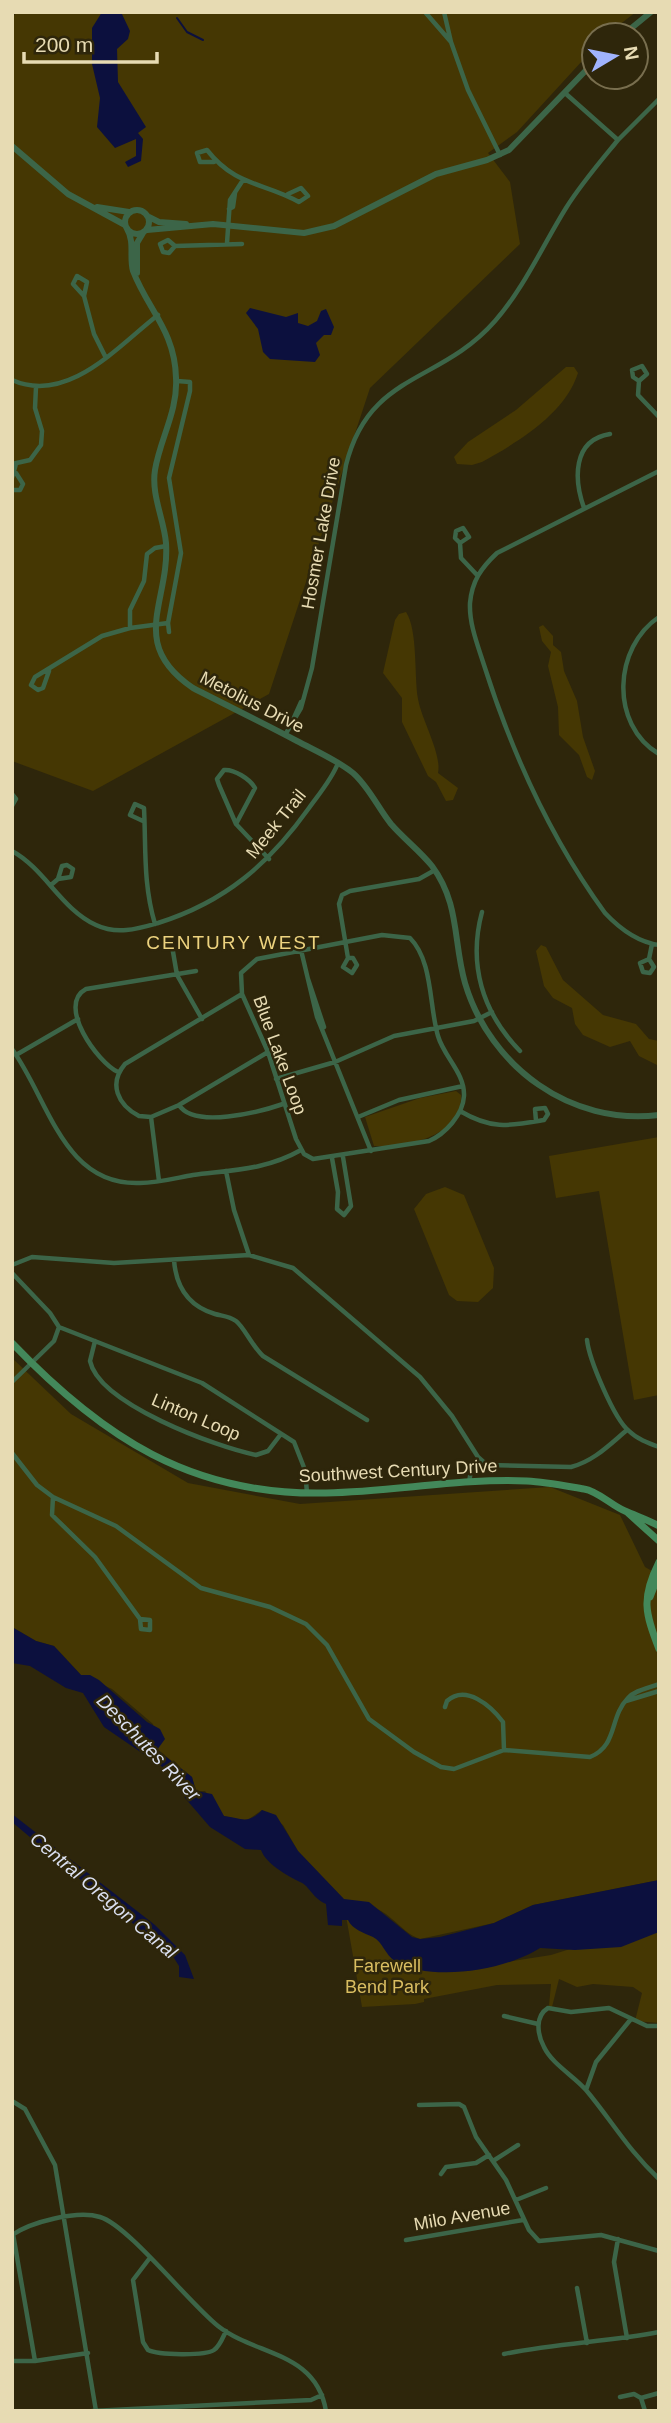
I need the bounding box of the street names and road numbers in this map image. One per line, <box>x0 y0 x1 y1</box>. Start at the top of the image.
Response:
street label: Hosmer Lake Drive <box>298 455 344 611</box>
street label: Metolius Drive <box>197 667 307 737</box>
street label: Meek Trail <box>242 785 310 863</box>
street label: Blue Lake Loop <box>249 993 311 1117</box>
street label: Linton Loop <box>149 1389 243 1445</box>
street label: Southwest Century Drive <box>298 1456 498 1486</box>
street label: Milo Avenue <box>412 2198 512 2234</box>

